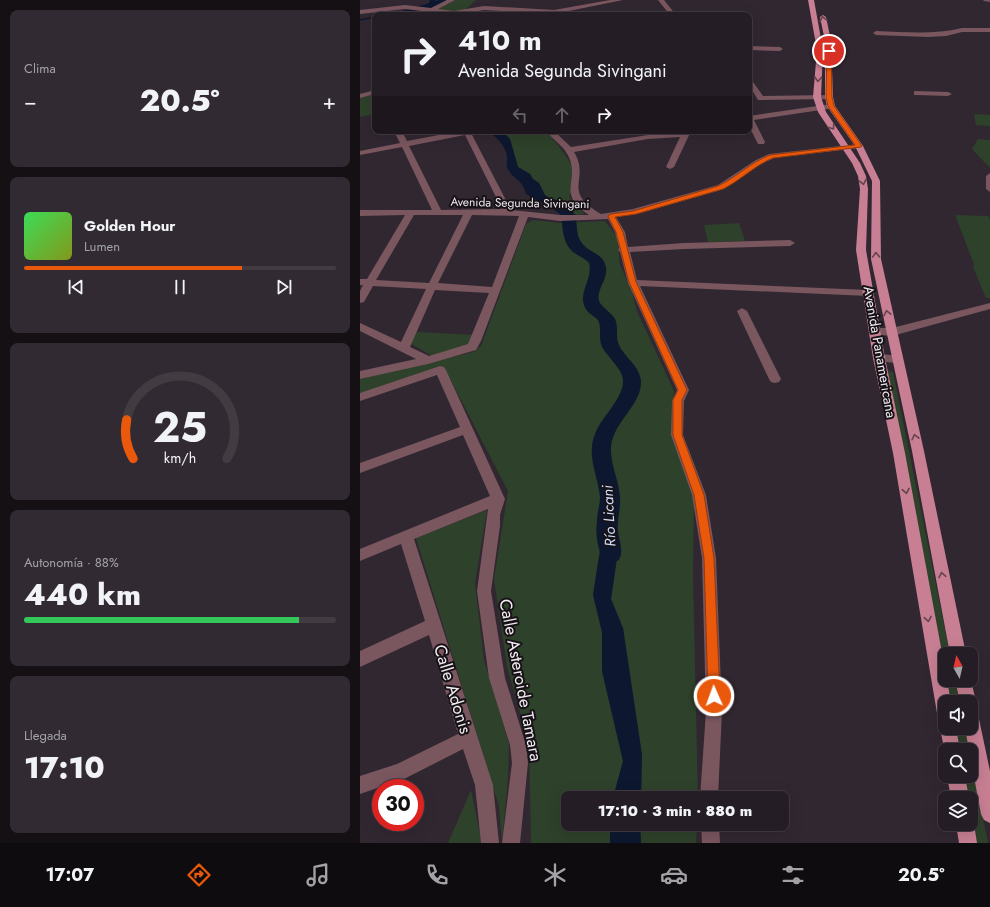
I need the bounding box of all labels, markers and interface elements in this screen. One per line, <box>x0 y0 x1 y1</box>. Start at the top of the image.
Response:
one-way arrow <box>820 15 828 22</box>
text: 410 m <box>458 20 542 61</box>
icon: right <box>392 28 444 80</box>
pin <box>812 34 846 68</box>
icon: arrive <box>818 40 840 62</box>
text: Avenida Segunda Sivingani <box>458 58 667 84</box>
text: Clima <box>24 59 56 78</box>
one-way arrow <box>814 76 823 82</box>
text: 20.5° <box>140 79 220 122</box>
text: − <box>24 85 37 117</box>
text: + <box>322 85 336 117</box>
icon: left <box>509 104 531 126</box>
icon: ahead <box>551 104 573 126</box>
icon: right <box>593 104 615 126</box>
one-way arrow <box>827 123 835 130</box>
one-way arrow <box>858 179 866 185</box>
street label: Avenida Segunda Sivingani <box>450 193 590 213</box>
text: Golden Hour <box>84 215 176 237</box>
text: Lumen <box>84 237 120 256</box>
one-way arrow <box>872 252 881 258</box>
icon: previous <box>65 276 87 298</box>
icon: pause <box>169 276 191 298</box>
icon: next <box>273 276 295 298</box>
street label: Avenida Panamericana <box>859 284 901 420</box>
one-way arrow <box>884 309 892 316</box>
text: 25 <box>153 397 207 458</box>
one-way arrow <box>911 433 919 440</box>
text: km/h <box>164 448 196 468</box>
water label: Río Licani <box>596 485 622 547</box>
one-way arrow <box>901 488 909 494</box>
text: Autonomía · 88% <box>24 553 119 572</box>
one-way arrow <box>938 571 947 578</box>
text: 440 km <box>24 573 141 616</box>
street label: Calle Asteroide Tamara <box>493 597 549 763</box>
one-way arrow <box>924 616 932 622</box>
street label: Calle Adonis <box>428 642 478 737</box>
north arrow <box>938 647 978 687</box>
map controls <box>938 647 978 831</box>
position arrow <box>693 675 735 717</box>
button: sound <box>938 695 978 735</box>
text: Llegada <box>24 726 67 745</box>
button: search <box>938 743 978 783</box>
text: 17:10 <box>24 746 105 789</box>
speed limit sign: 30 <box>372 779 424 831</box>
button: layers <box>938 791 978 831</box>
text: 17:10 · 3 min · 880 m <box>598 800 752 822</box>
icon: directions <box>185 861 213 889</box>
icon: music <box>304 861 332 889</box>
icon: phone <box>423 861 451 889</box>
icon: climate <box>541 861 569 889</box>
icon: car <box>660 861 688 889</box>
icon: filters <box>779 861 807 889</box>
text: 17:07 <box>45 862 94 888</box>
text: 20.5° <box>898 862 945 888</box>

